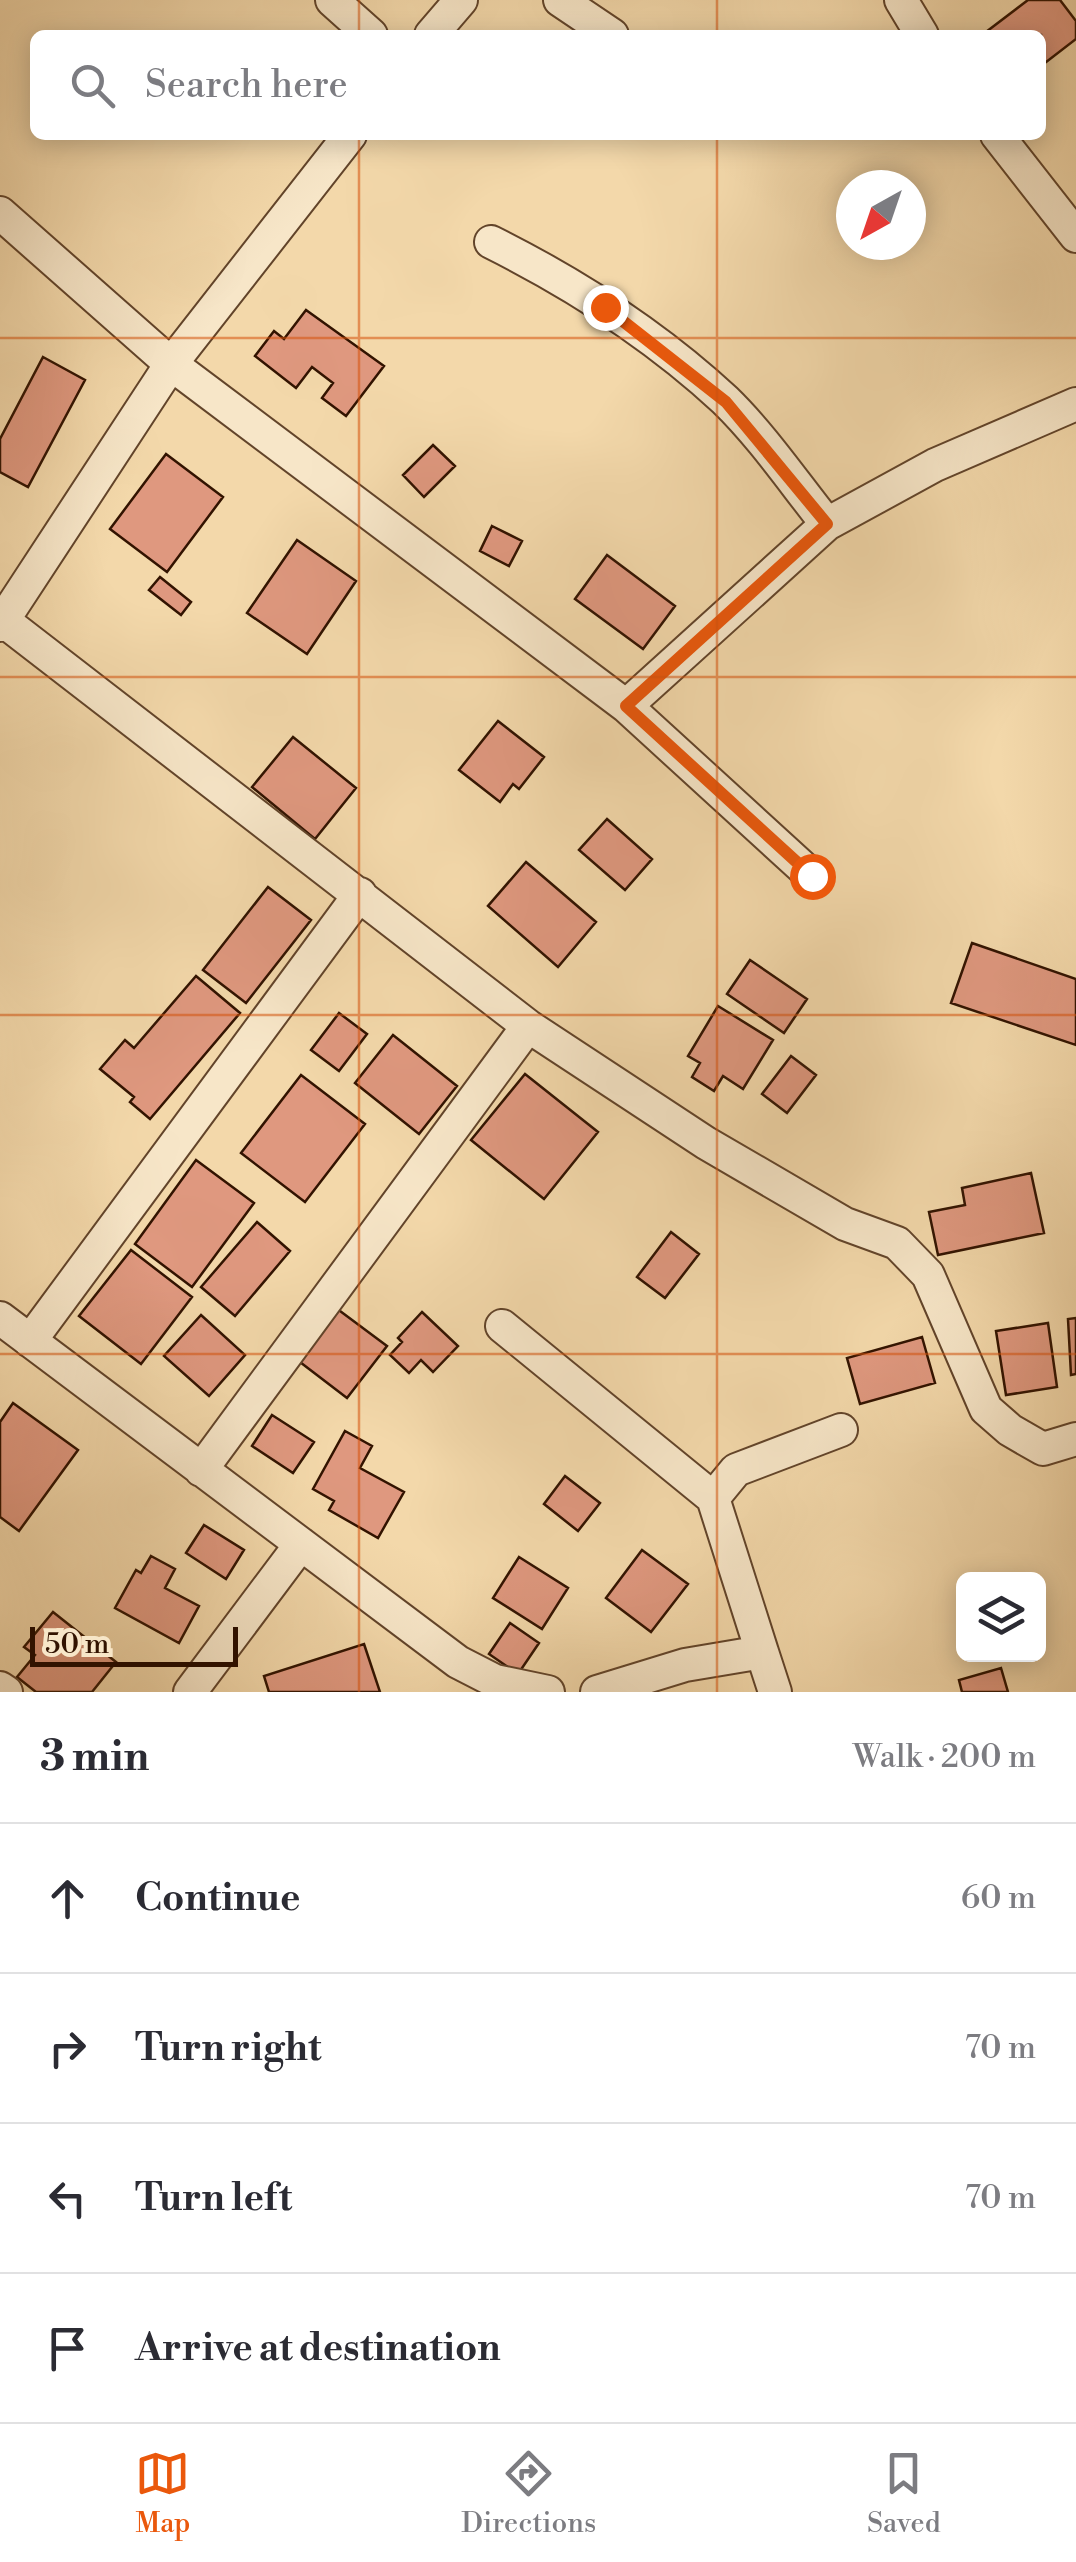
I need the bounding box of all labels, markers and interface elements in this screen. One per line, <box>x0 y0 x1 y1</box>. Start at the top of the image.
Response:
search box <box>30 30 1046 140</box>
icon: search <box>65 58 120 113</box>
text: Search here <box>145 62 348 109</box>
north arrow <box>836 170 926 260</box>
route end <box>583 285 629 331</box>
route start <box>790 854 836 900</box>
map controls <box>956 1572 1046 1662</box>
button: layers <box>956 1572 1046 1662</box>
scale bar <box>30 1622 238 1666</box>
text: 50 m <box>45 1627 109 1662</box>
text: 3 min <box>40 1731 149 1784</box>
text: Walk · 200 m <box>853 1737 1036 1777</box>
icon: ahead <box>40 1871 95 1926</box>
text: Continue <box>135 1875 300 1922</box>
text: 60 m <box>961 1878 1036 1918</box>
icon: right <box>40 2021 95 2076</box>
text: Turn right <box>135 2025 321 2072</box>
text: 70 m <box>965 2028 1036 2068</box>
icon: left <box>40 2171 95 2226</box>
text: Turn left <box>135 2175 292 2222</box>
text: 70 m <box>965 2178 1036 2218</box>
icon: arrive <box>40 2321 95 2376</box>
text: Arrive at destination <box>135 2325 501 2372</box>
tab: Map <box>135 2446 190 2541</box>
tab: Directions <box>461 2446 596 2541</box>
tab: Saved <box>867 2446 941 2541</box>

